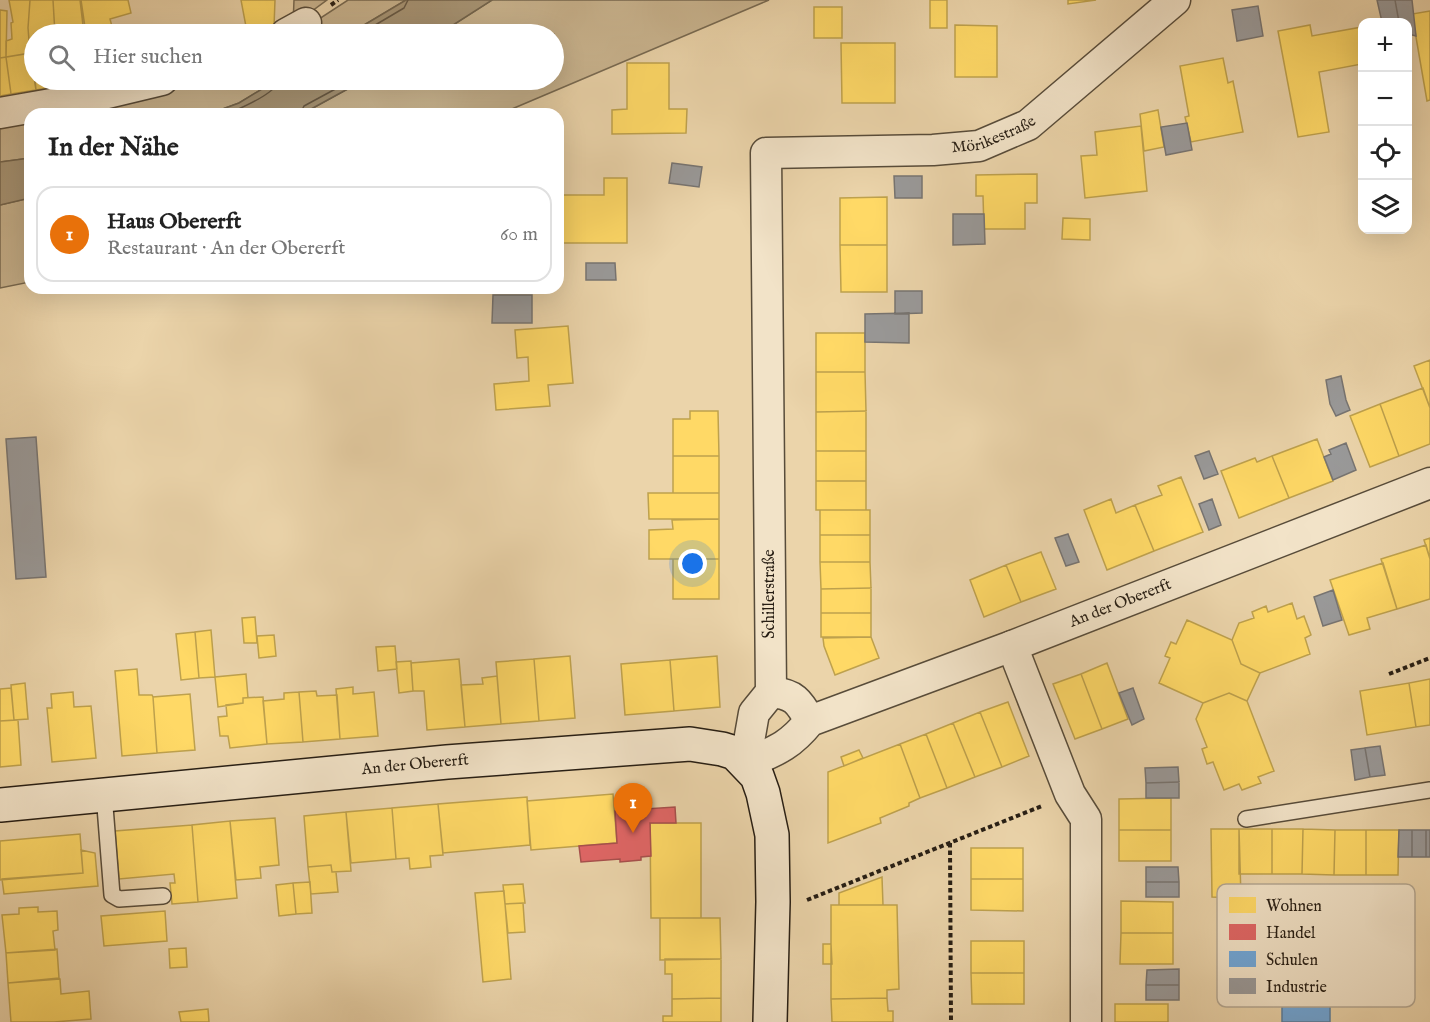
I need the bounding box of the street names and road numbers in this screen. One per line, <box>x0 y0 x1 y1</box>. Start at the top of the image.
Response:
street label: Mörikestraße <box>951 112 1041 158</box>
street label: Schillerstraße <box>760 549 780 639</box>
street label: An der Obererft <box>1066 575 1175 633</box>
street label: An der Obererft <box>360 750 470 780</box>

